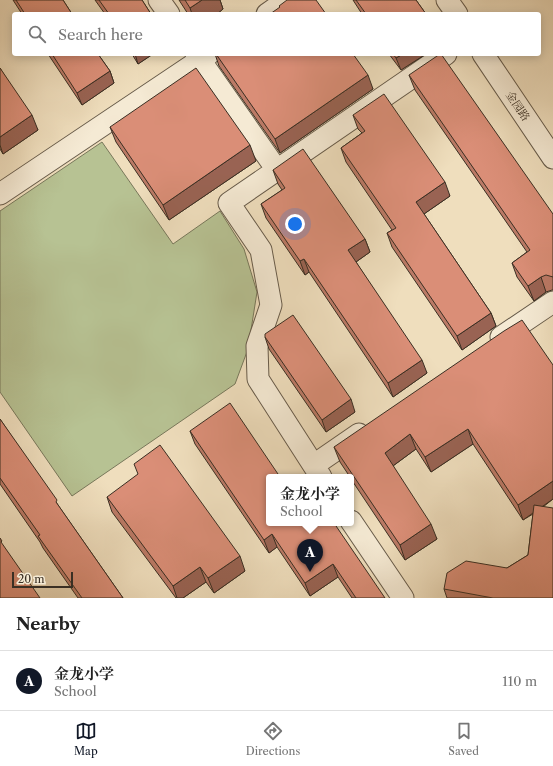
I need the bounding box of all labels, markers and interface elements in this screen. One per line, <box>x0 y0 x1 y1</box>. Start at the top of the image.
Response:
search box <box>12 12 541 56</box>
icon: search <box>26 23 48 45</box>
text: Search here <box>58 25 143 44</box>
street label: 金园路 <box>503 88 533 124</box>
your location <box>285 214 305 234</box>
popup <box>266 474 354 526</box>
text: 金龙小学 <box>280 484 340 503</box>
text: School <box>280 503 323 519</box>
pin: A <box>297 539 323 572</box>
scale bar <box>12 570 73 589</box>
text: 20 m <box>18 572 44 586</box>
text: Nearby <box>16 614 80 634</box>
text: 金龙小学 <box>54 664 114 683</box>
text: A <box>24 673 34 689</box>
text: 110 m <box>502 673 537 689</box>
text: School <box>54 683 97 699</box>
tab: Map <box>74 720 98 758</box>
tab: Directions <box>246 720 300 758</box>
tab: Saved <box>448 720 479 758</box>

